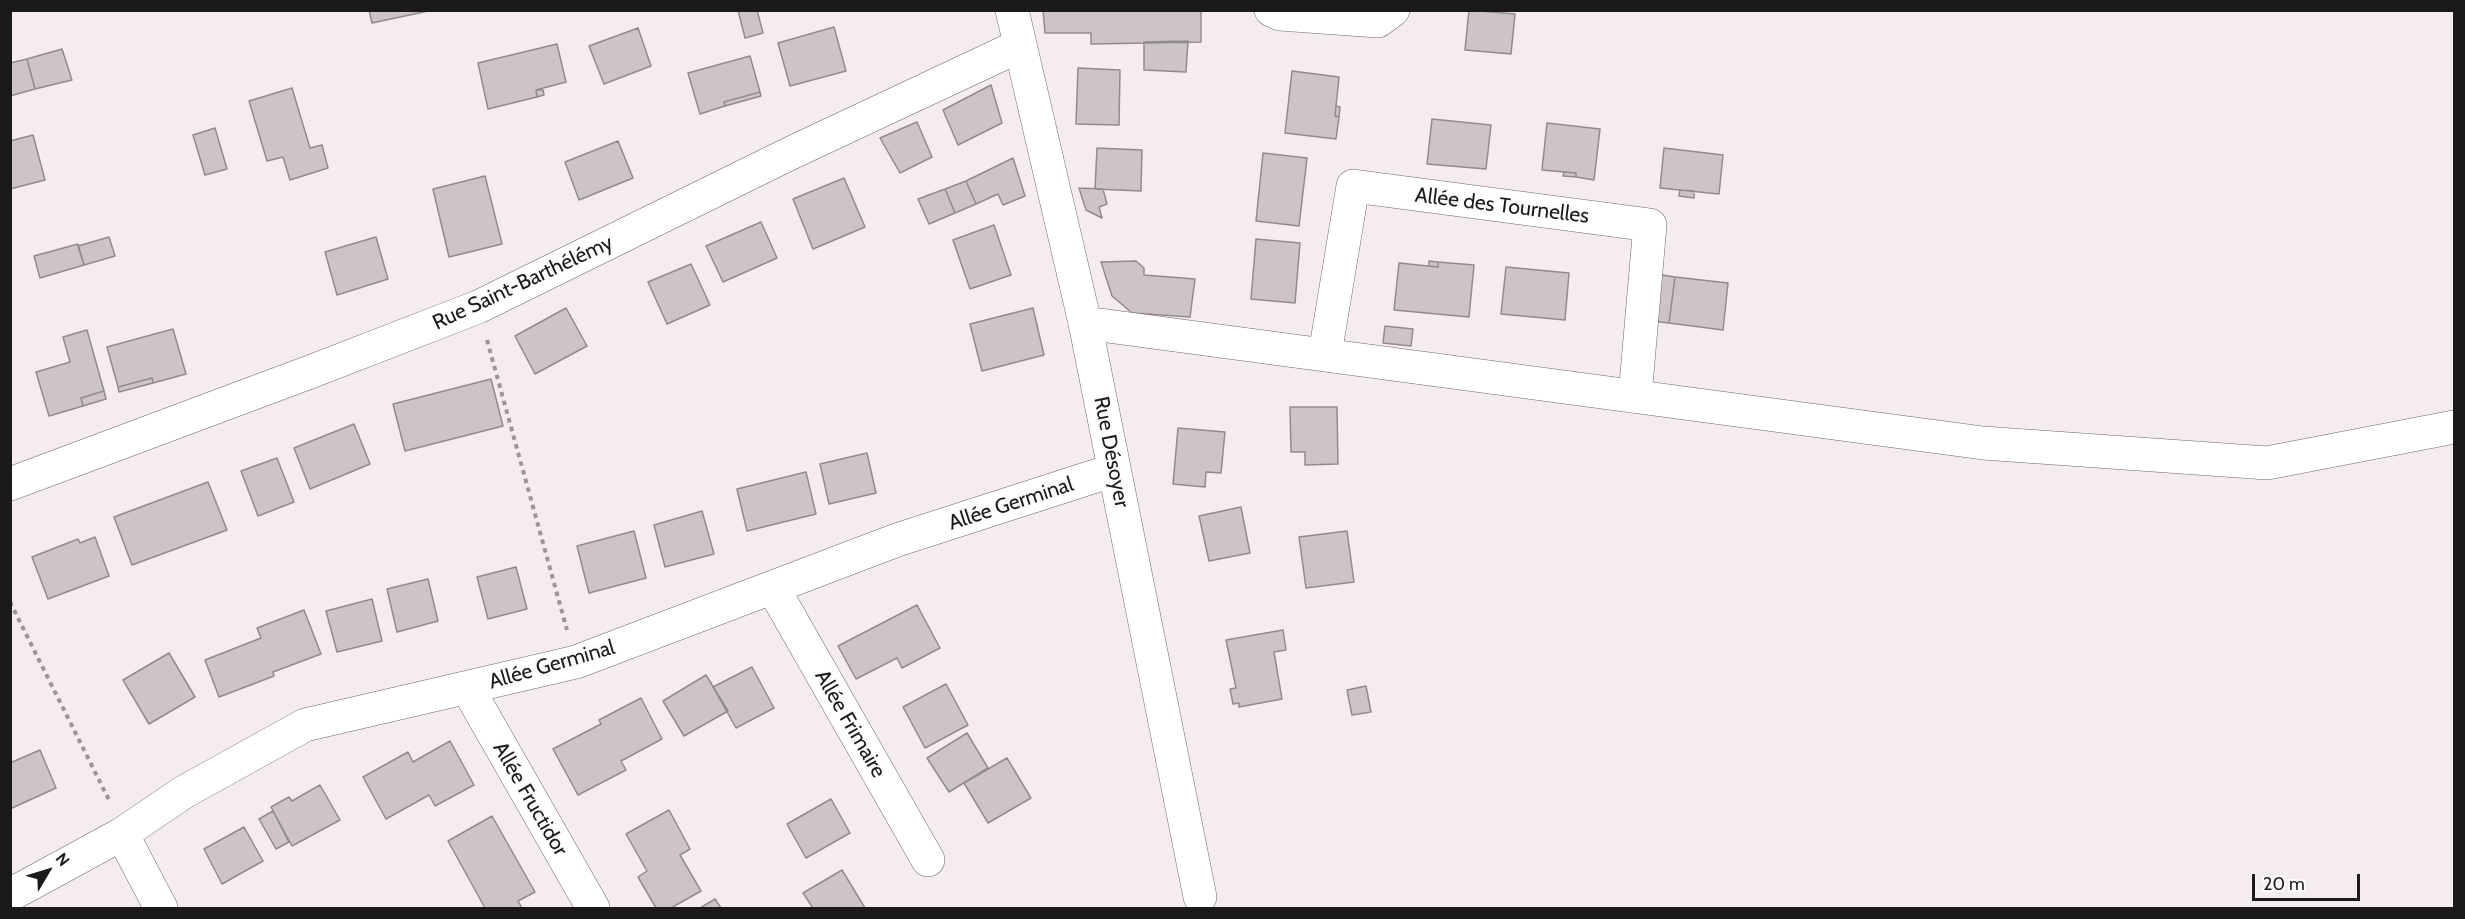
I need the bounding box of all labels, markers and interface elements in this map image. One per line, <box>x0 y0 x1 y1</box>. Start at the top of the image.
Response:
street label: Allée des Tournelles <box>1414 183 1590 229</box>
street label: Rue Saint-Barthélémy <box>429 230 617 336</box>
street label: Rue Désoyer <box>1088 394 1134 510</box>
street label: Allée Germinal <box>945 472 1077 536</box>
street label: Allée Germinal <box>486 635 618 695</box>
street label: Allée Frimaire <box>809 666 891 782</box>
street label: Allée Fructidor <box>487 738 573 860</box>
north arrow <box>18 841 78 901</box>
text: N <box>52 849 74 870</box>
scale bar <box>2255 862 2363 900</box>
text: 20 m <box>2263 873 2305 895</box>

